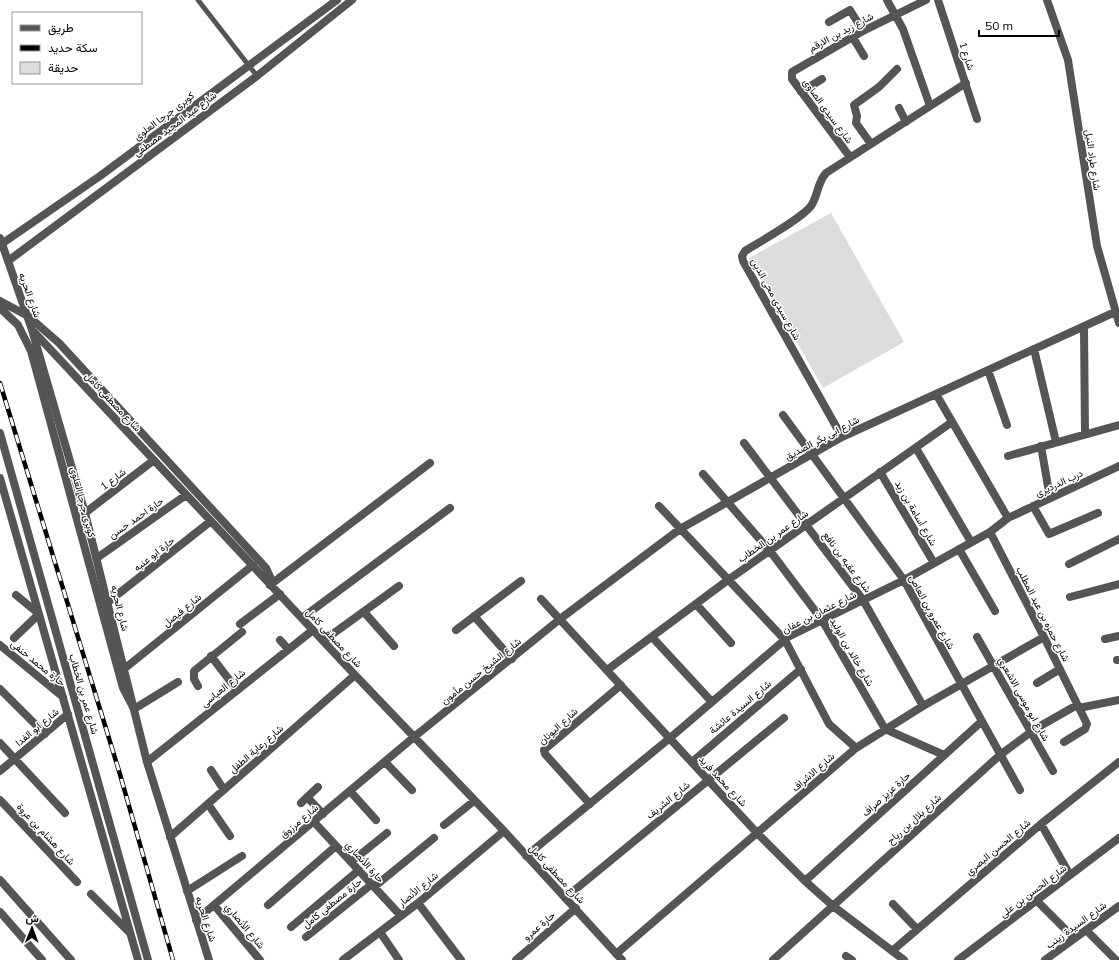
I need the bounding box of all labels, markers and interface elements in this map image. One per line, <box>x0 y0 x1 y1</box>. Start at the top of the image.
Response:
street label: شارع زيد بن الارقم <box>806 9 876 55</box>
legend <box>12 12 142 84</box>
scale bar <box>979 12 1059 38</box>
text: 50 m <box>985 18 1013 33</box>
text: طريق <box>48 20 74 36</box>
text: سكة حديد <box>48 40 98 55</box>
street label: شارع 1 <box>956 40 978 72</box>
text: حديقة <box>48 60 78 75</box>
street label: شارع سيدى الصاوى <box>800 76 856 146</box>
street label: شارع عبد المجيد مصطفى <box>131 88 219 160</box>
street label: كوبرى جرجا العلوى <box>131 89 197 143</box>
street label: شارع طراد النيل <box>1082 129 1104 191</box>
street label: شارع سيدى محى الدين <box>748 256 804 342</box>
street label: شارع الحريه <box>16 271 44 319</box>
street label: شارع مصطفى كامل <box>82 370 144 435</box>
street label: شارع ابى بكر الصديق <box>783 413 862 463</box>
street label: كوبرى جرجا العلوى <box>67 465 99 539</box>
street label: شارع 1 <box>98 465 128 493</box>
street label: درب الدرديرى <box>1033 466 1085 500</box>
street label: شارع أسامة بن زيد <box>892 478 940 548</box>
street label: حارة احمد حسن <box>106 494 166 542</box>
street label: شارع عمر بن الخطاب <box>735 507 811 565</box>
street label: شارع عقبه بن نافع <box>820 529 874 595</box>
street label: حارة ابو عنبه <box>131 534 177 574</box>
street label: شارع حمزه بن عبد المطلب <box>1013 564 1073 664</box>
street label: شارع عمرو بن العاص <box>906 572 958 652</box>
street label: شارع الحريه <box>108 584 132 632</box>
street label: شارع عثمان بن عفان <box>780 588 858 636</box>
street label: شارع فيصل <box>160 590 204 630</box>
street label: شارع مصطفى كامل <box>303 606 365 671</box>
street label: شارع خالد بن الوليد <box>827 615 877 689</box>
street label: شارع الشيخ حسن مأمون <box>438 635 524 707</box>
street label: حارة محمد حنفى <box>8 637 68 689</box>
street label: شارع عمر بن الخطاب <box>66 652 102 736</box>
street label: شارع ابو موسى الاشعري <box>994 655 1053 744</box>
street label: شارع العباسى <box>198 666 248 710</box>
street label: شارع السيدة عائشة <box>706 677 774 737</box>
street label: شارع ابو الفدا <box>13 705 62 749</box>
street label: شارع اليونان <box>536 705 581 747</box>
street label: شارع رعاية الطفل <box>226 722 286 776</box>
street label: شارع الاشراف <box>789 750 837 794</box>
street label: شارع محمد فريد <box>696 753 750 809</box>
street label: حارة عزيز صراف <box>859 769 913 819</box>
street label: شارع الشريف <box>643 778 693 822</box>
street label: شارع بلال بن رباح <box>884 791 944 847</box>
street label: شارع هشام بن عروة <box>14 800 78 868</box>
street label: شارع مرزوق <box>277 801 321 841</box>
street label: شارع الحسن البصري <box>963 816 1035 880</box>
street label: حارة الأنصاري <box>341 838 387 887</box>
street label: شارع مصطفى كامل <box>526 842 588 907</box>
street label: شارع الحسن بن على <box>997 861 1069 920</box>
street label: شارع الأنصار <box>394 869 441 910</box>
street label: حارة مصطفى كامل <box>300 875 365 931</box>
street label: شارع الحريه <box>193 895 219 943</box>
street label: شارع السيدة زينب <box>1043 899 1109 951</box>
street label: شارع الأنصاري <box>221 901 268 953</box>
north arrow <box>12 908 52 948</box>
street label: حارة عمرو <box>520 908 558 943</box>
text: ش <box>25 911 39 925</box>

